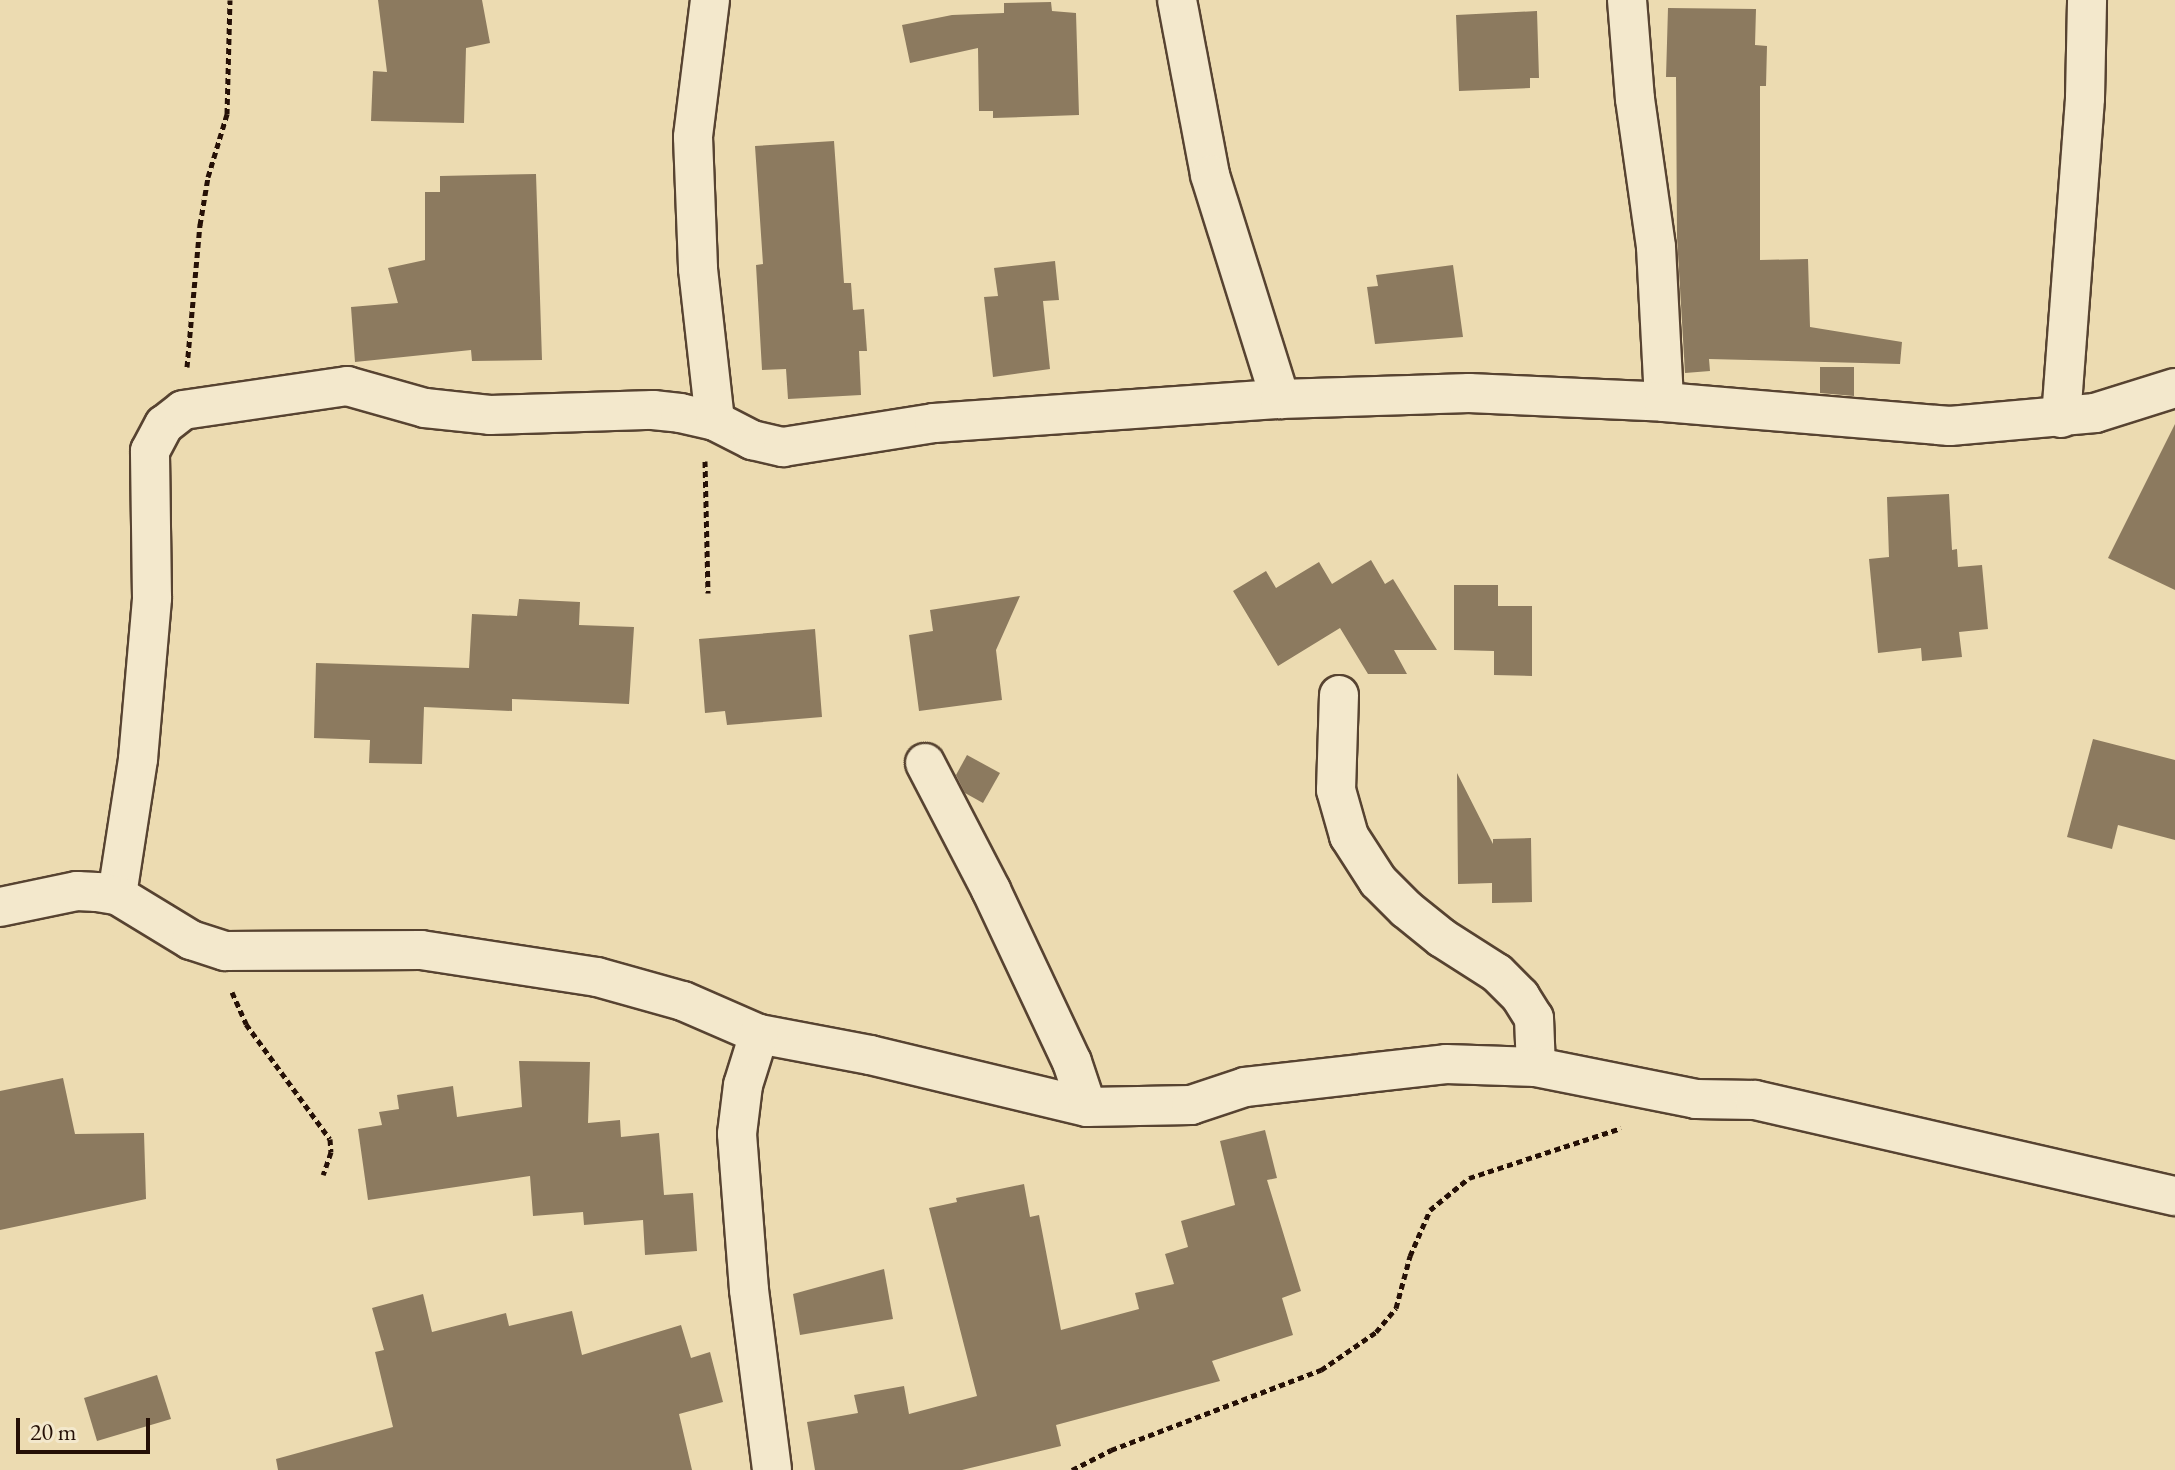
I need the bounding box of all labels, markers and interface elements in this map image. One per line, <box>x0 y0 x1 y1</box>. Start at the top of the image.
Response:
scale bar <box>20 1402 154 1452</box>
text: 20 m <box>30 1416 77 1447</box>

